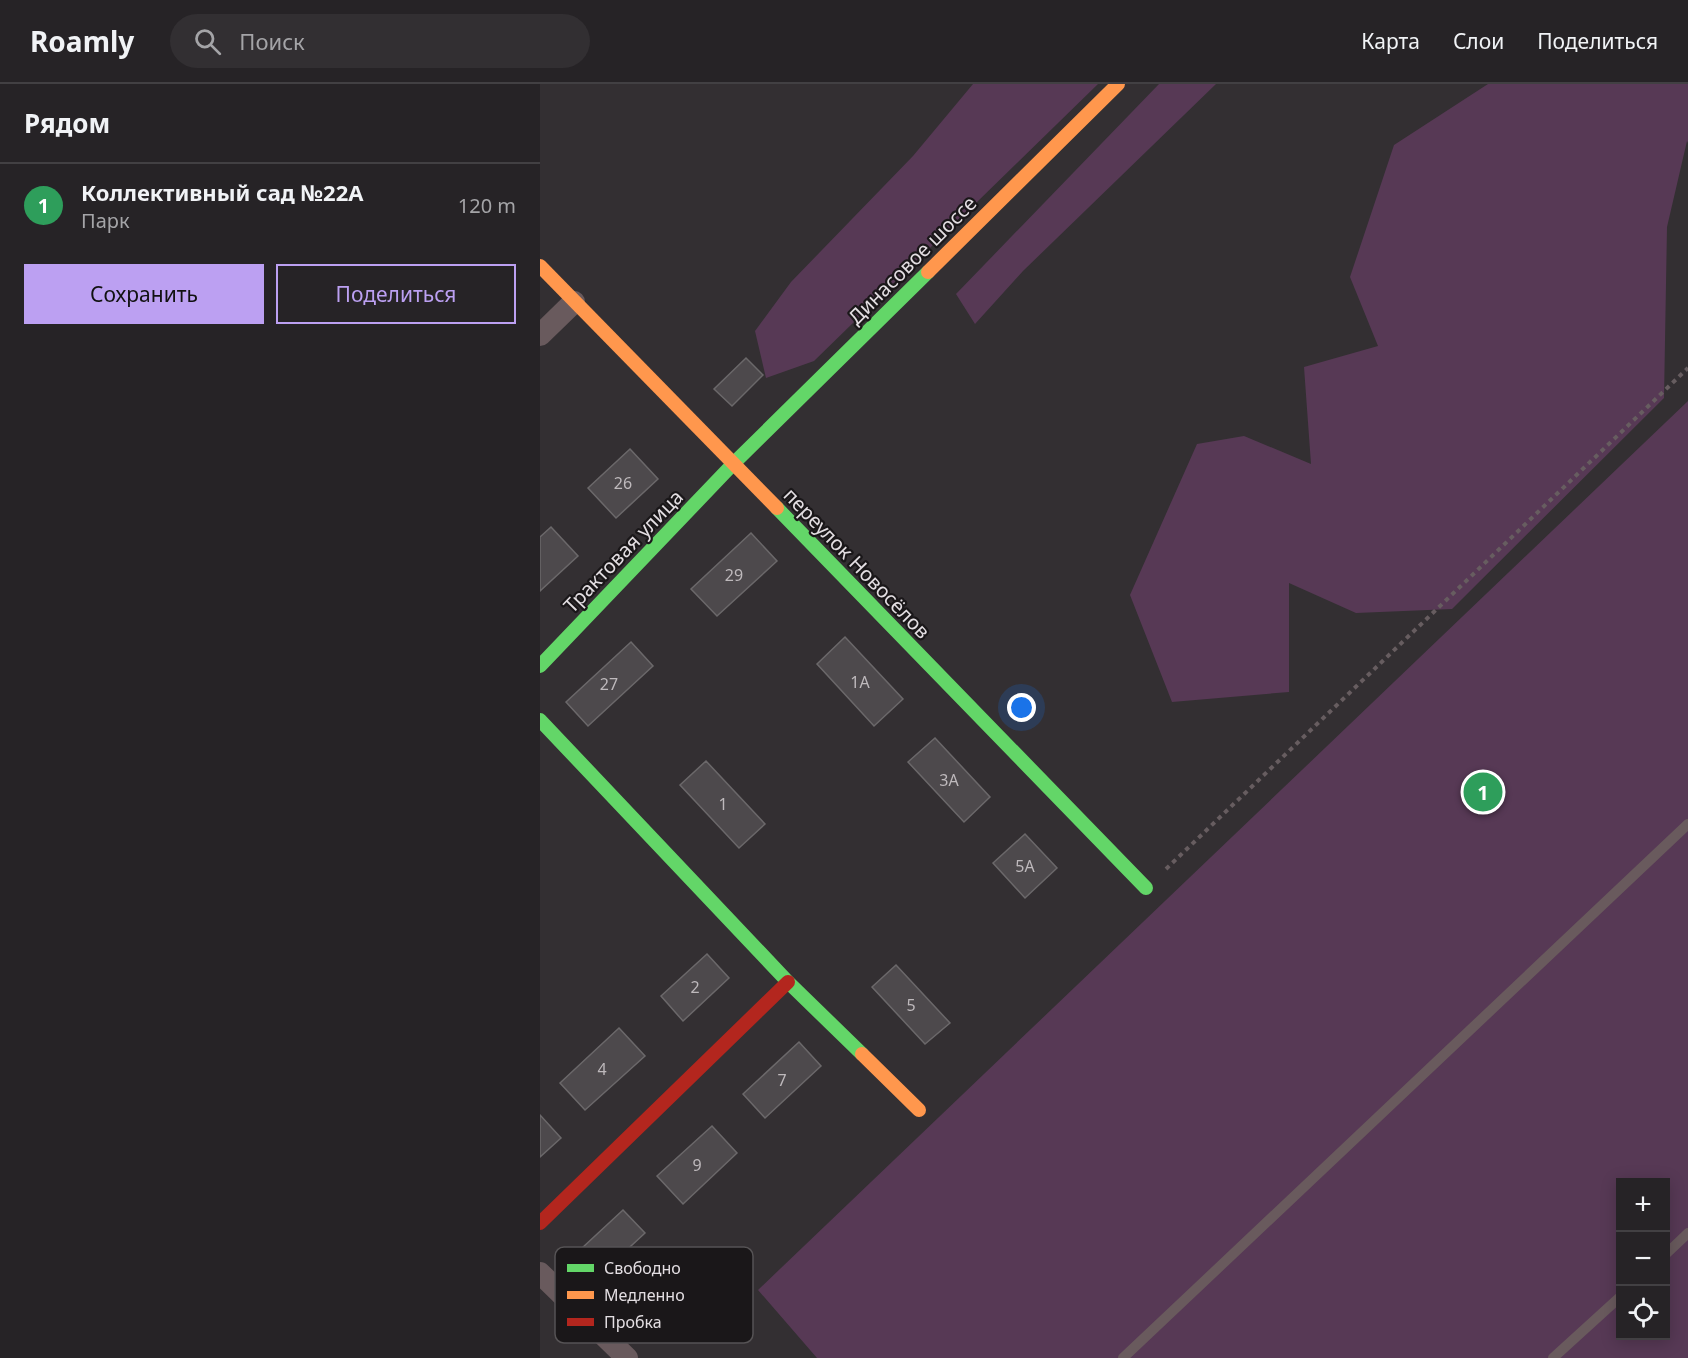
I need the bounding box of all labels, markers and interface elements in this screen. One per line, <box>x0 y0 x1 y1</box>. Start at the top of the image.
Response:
search box <box>170 14 590 68</box>
text: Roamly <box>30 22 134 60</box>
icon: search <box>191 25 224 58</box>
text: Поиск <box>239 26 305 56</box>
text: Карта <box>1361 27 1420 55</box>
text: Слои <box>1453 27 1504 55</box>
text: Поделиться <box>1537 27 1658 55</box>
text: Рядом <box>24 105 110 141</box>
text: Коллективный сад №22А <box>81 177 363 207</box>
street label: Динасовое шоссе <box>842 190 982 330</box>
text: 1 <box>38 192 49 219</box>
text: 120 m <box>458 192 516 219</box>
text: Парк <box>81 207 130 234</box>
button: Сохранить <box>24 264 264 324</box>
button: Поделиться <box>276 264 516 324</box>
house number: 26 <box>614 472 632 494</box>
street label: переулок Новосёлов <box>778 482 936 644</box>
street label: Трактовая улица <box>557 484 689 618</box>
house number: 29 <box>725 564 743 586</box>
house number: 1А <box>850 671 870 693</box>
house number: 27 <box>600 673 618 695</box>
your location <box>1007 693 1036 722</box>
house number: 3А <box>939 769 959 791</box>
pin: 1 <box>1464 770 1502 814</box>
house number: 1 <box>718 793 728 815</box>
house number: 5А <box>1015 855 1035 877</box>
house number: 2 <box>690 976 700 998</box>
house number: 5 <box>906 994 916 1016</box>
house number: 4 <box>597 1058 607 1080</box>
house number: 7 <box>777 1069 787 1091</box>
house number: 9 <box>692 1154 702 1176</box>
map controls <box>1616 1178 1670 1340</box>
button: + <box>1616 1178 1670 1232</box>
button: − <box>1616 1232 1670 1286</box>
legend <box>555 1247 753 1343</box>
text: Свободно <box>604 1257 681 1279</box>
text: Медленно <box>604 1284 685 1306</box>
button: locate <box>1616 1286 1670 1340</box>
text: Пробка <box>604 1311 662 1333</box>

